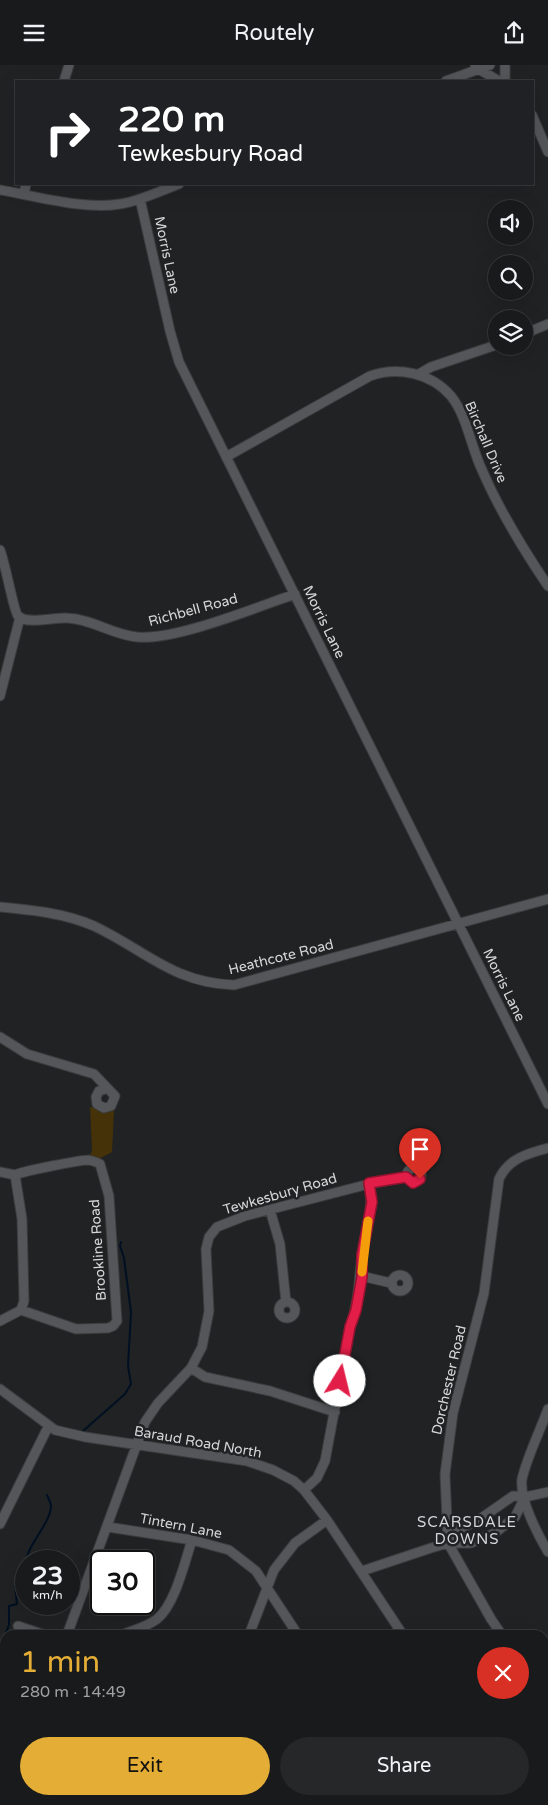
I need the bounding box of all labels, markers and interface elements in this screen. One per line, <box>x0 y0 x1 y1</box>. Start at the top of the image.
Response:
icon: menu <box>20 19 48 47</box>
icon: share <box>500 19 528 47</box>
text: Routely <box>234 20 314 46</box>
text: 220 m <box>118 99 225 141</box>
icon: right <box>35 100 100 165</box>
text: Tewkesbury Road <box>118 141 303 167</box>
map controls <box>488 200 533 355</box>
button: sound <box>488 200 533 245</box>
street label: Morris Lane <box>150 215 184 295</box>
button: search <box>488 255 533 300</box>
button: layers <box>488 310 533 355</box>
street label: Birchall Drive <box>461 399 511 486</box>
street label: Morris Lane <box>299 583 349 661</box>
street label: Richbell Road <box>146 590 240 630</box>
street label: Heathcote Road <box>227 936 335 978</box>
street label: Morris Lane <box>479 946 529 1024</box>
pin <box>399 1128 441 1179</box>
icon: arrive <box>406 1135 434 1163</box>
street label: Tewkesbury Road <box>221 1170 339 1218</box>
street label: Brookline Road <box>86 1199 110 1301</box>
street label: Dorchester Road <box>428 1324 470 1436</box>
position arrow <box>313 1354 365 1406</box>
street label: Baraud Road North <box>133 1422 263 1462</box>
street label: Tintern Lane <box>138 1510 224 1542</box>
district label: SCARSDALE DOWNS <box>417 1513 517 1548</box>
speed limit sign: 30 <box>90 1550 155 1615</box>
text: 23 <box>32 1561 63 1591</box>
text: km/h <box>32 1588 63 1602</box>
text: 1 min <box>20 1644 100 1681</box>
button: close <box>477 1647 529 1699</box>
text: 280 m · 14:49 <box>20 1682 126 1702</box>
button: Exit <box>20 1737 270 1795</box>
button: Share <box>280 1737 529 1795</box>

